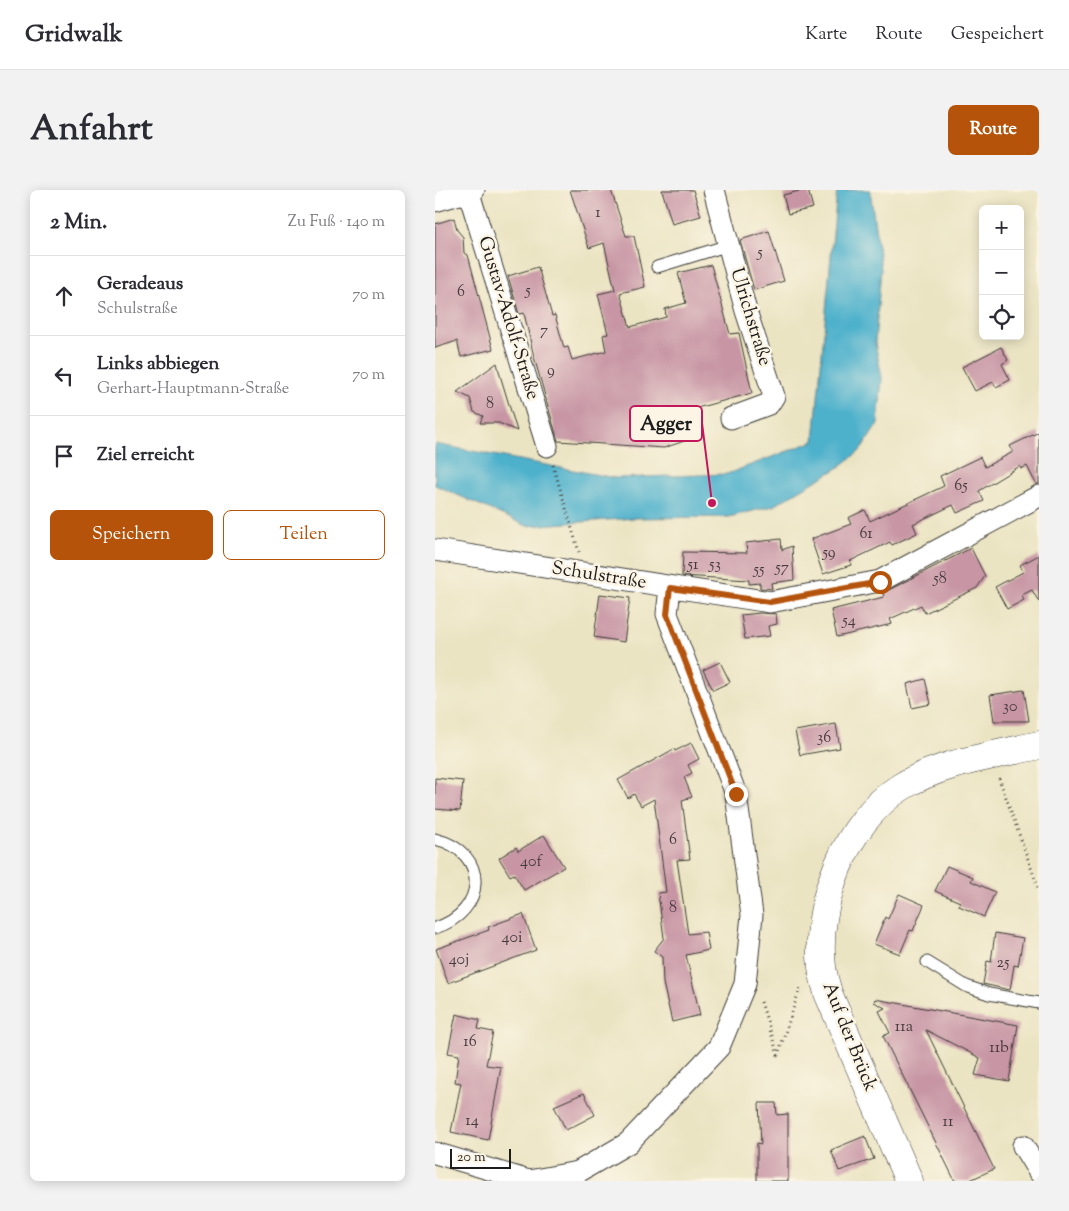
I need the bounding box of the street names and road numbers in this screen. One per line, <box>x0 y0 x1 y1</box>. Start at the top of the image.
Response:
street label: Gustav-Adolf-Straße <box>470 233 546 403</box>
street label: Ulrichstraße <box>722 265 778 370</box>
street label: Schulstraße <box>550 555 649 597</box>
street label: Auf der Brück <box>815 978 883 1096</box>

